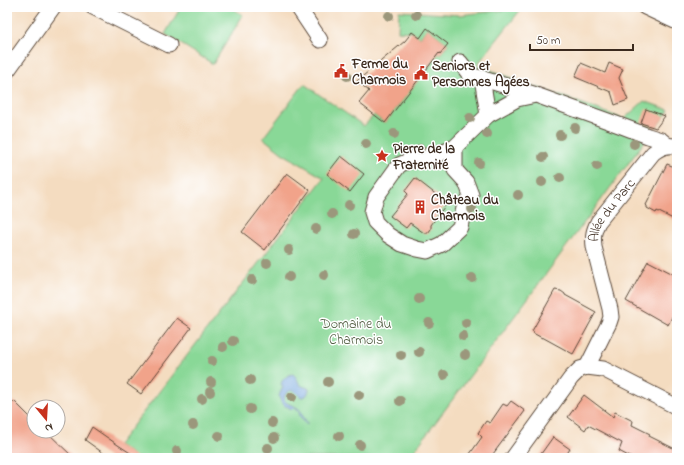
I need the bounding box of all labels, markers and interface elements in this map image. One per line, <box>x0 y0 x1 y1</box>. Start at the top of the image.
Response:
scale bar <box>530 26 633 52</box>
text: 50 m <box>536 32 560 50</box>
place label: Ferme du Charmois <box>351 54 408 91</box>
place label: Seniors et Personnes Agées <box>432 56 530 95</box>
public building icon: Ferme du Charmois <box>333 63 349 79</box>
public building icon: Seniors et Personnes Agées <box>413 65 429 81</box>
place label: Pierre de la Fraternité <box>392 139 456 176</box>
place icon: Pierre de la Fraternité <box>374 148 390 164</box>
street label: Allée du Parc <box>584 174 641 242</box>
place label: Château du Charmois <box>431 190 499 227</box>
building icon: Château du Charmois <box>412 199 428 215</box>
park label: Domaine du Charmois <box>319 314 392 351</box>
north arrow <box>26 399 66 439</box>
text: N <box>43 419 55 436</box>

